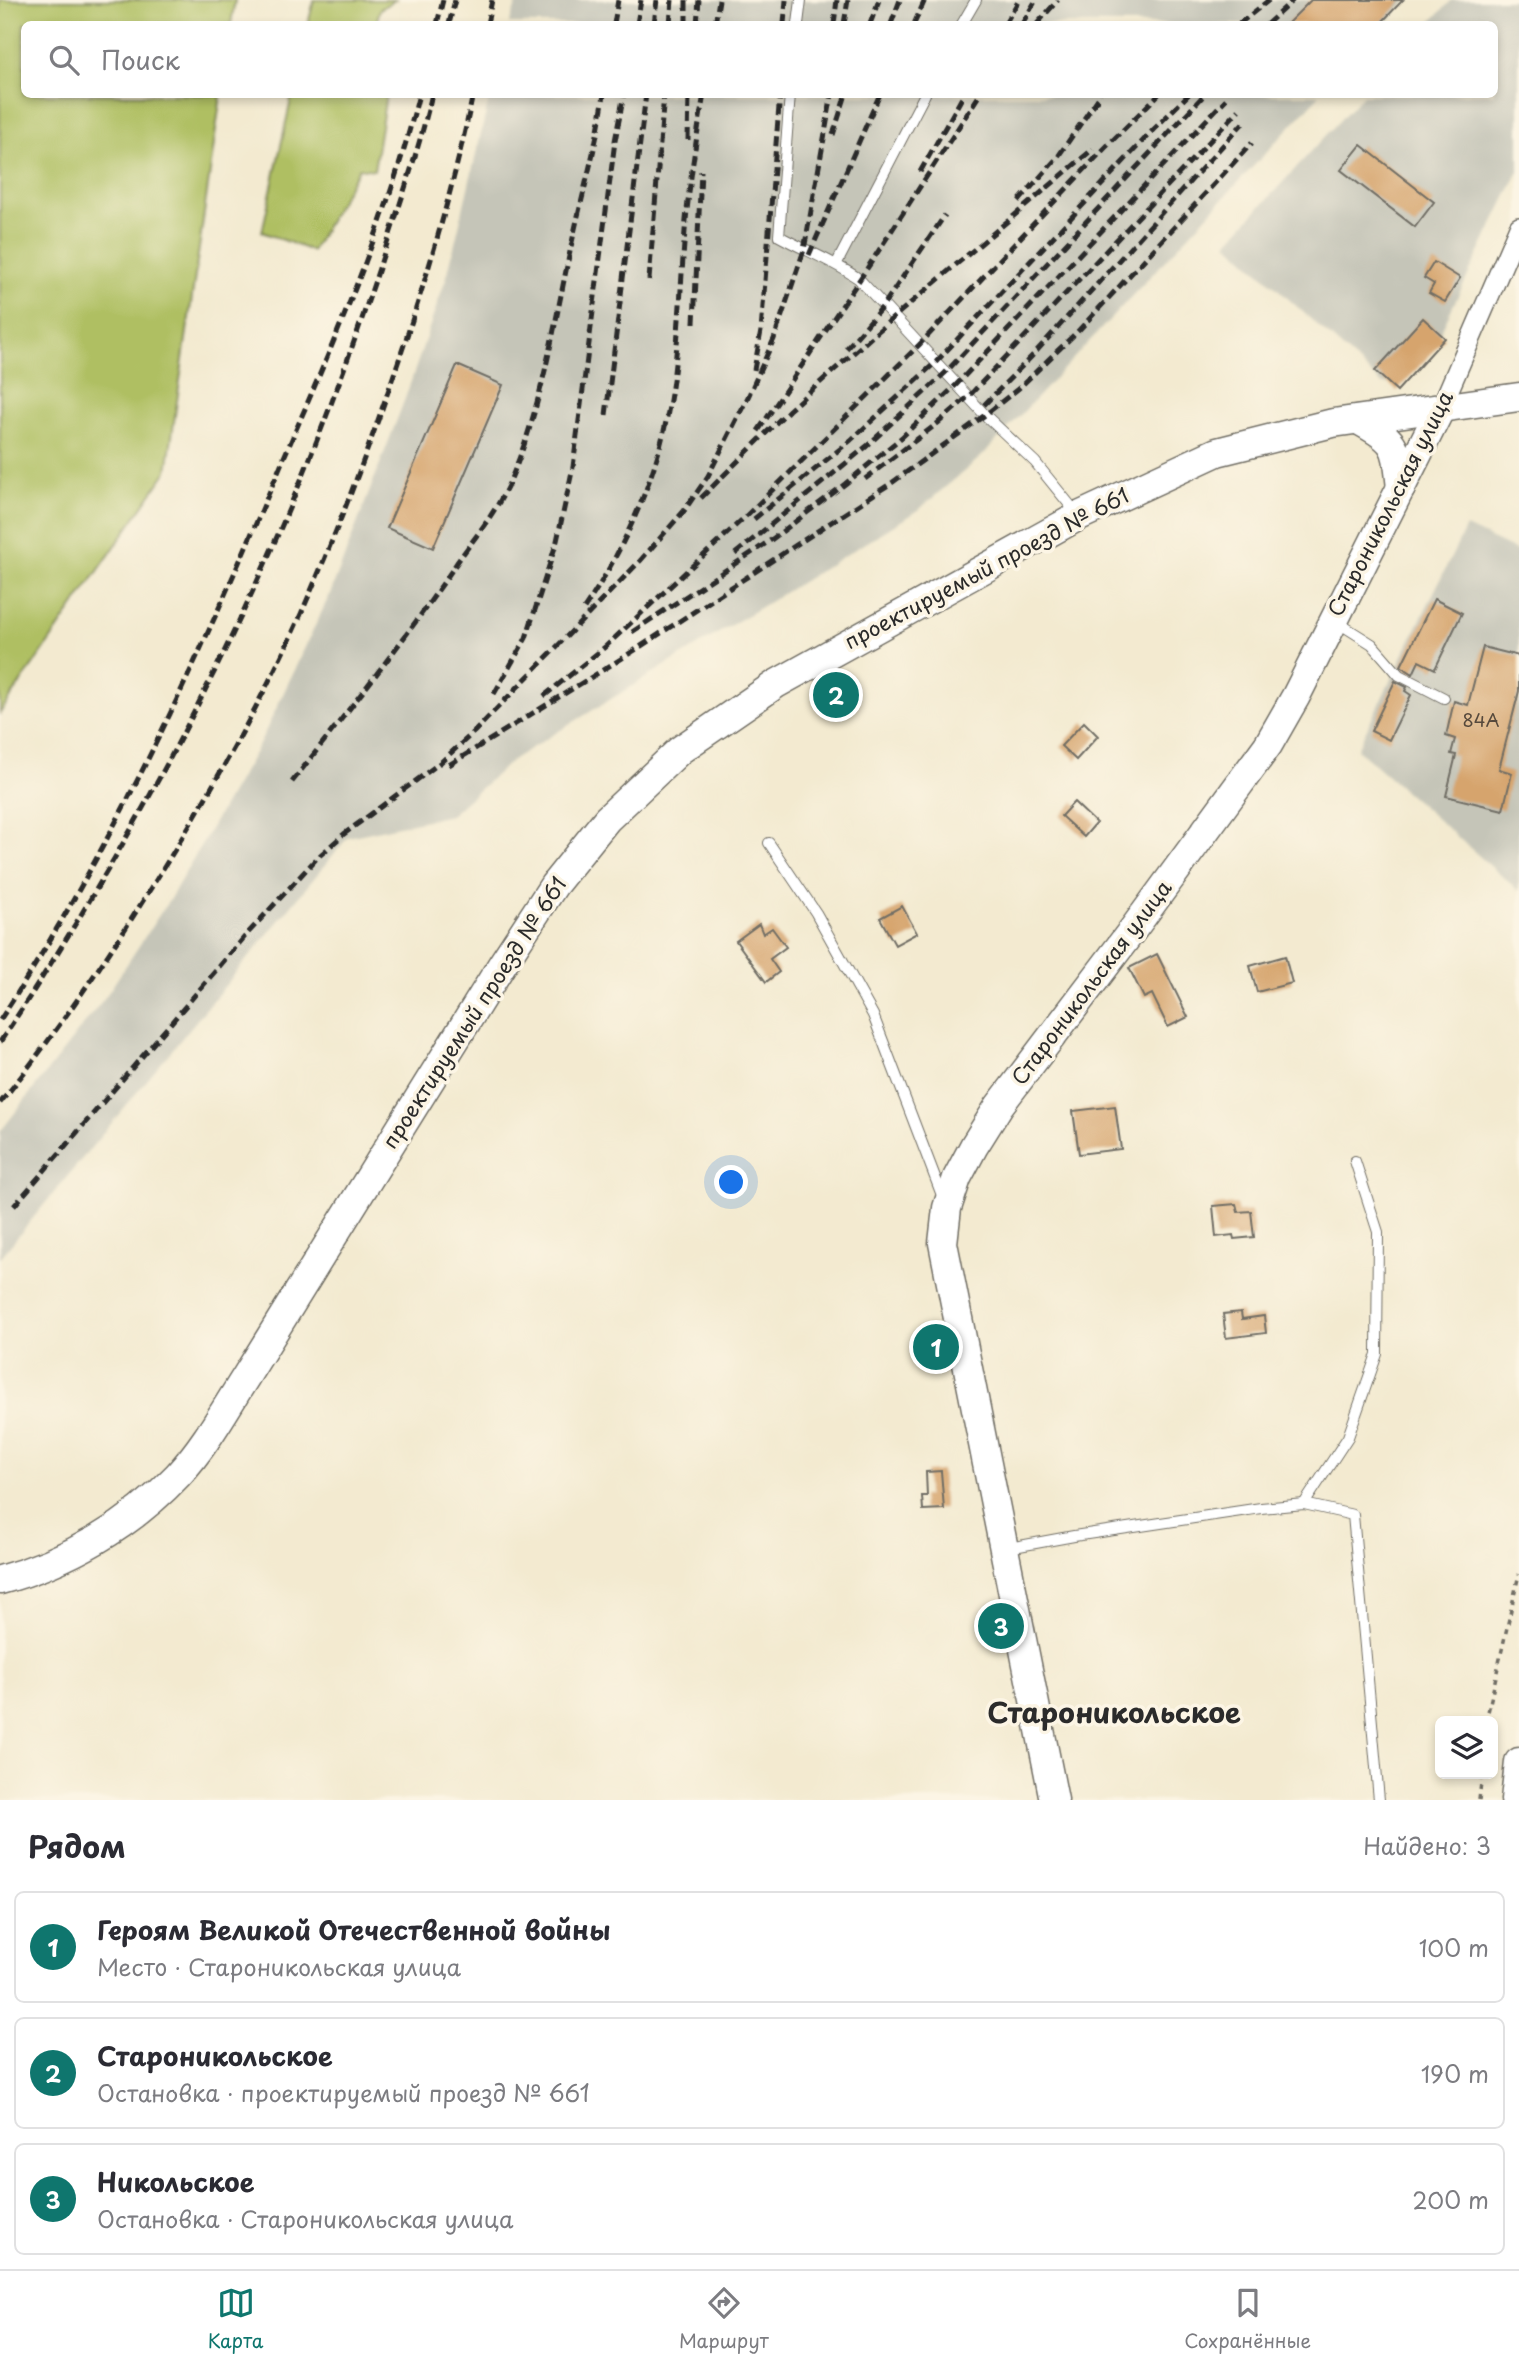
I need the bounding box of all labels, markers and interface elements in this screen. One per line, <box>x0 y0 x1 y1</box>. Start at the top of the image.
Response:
search box <box>21 21 1498 98</box>
text: Поиск <box>101 40 180 79</box>
icon: search <box>45 41 83 79</box>
street label: Староникольская улица <box>1318 384 1460 621</box>
street label: проектируемый проезд № 661 <box>838 478 1134 656</box>
pin: 2 <box>813 669 859 721</box>
house number: 84А <box>1463 706 1500 733</box>
street label: проектируемый проезд № 661 <box>373 870 574 1154</box>
street label: Староникольская улица <box>1003 872 1179 1091</box>
your location <box>714 1165 748 1199</box>
pin: 1 <box>913 1321 959 1373</box>
pin: 3 <box>978 1600 1024 1652</box>
district label: Староникольское <box>987 1690 1241 1733</box>
map controls <box>1435 1716 1498 1779</box>
button: layers <box>1435 1716 1498 1779</box>
text: Рядом <box>28 1823 126 1868</box>
text: Найдено: 3 <box>1363 1828 1491 1863</box>
text: Героям Великой Отечественной войны <box>97 1910 610 1949</box>
text: 1 <box>48 1930 59 1965</box>
text: 100 m <box>1419 1930 1489 1965</box>
text: Место · Староникольская улица <box>97 1949 461 1984</box>
text: Староникольское <box>97 2036 333 2075</box>
text: 2 <box>45 2056 61 2091</box>
text: 190 m <box>1421 2056 1489 2091</box>
text: Остановка · проектируемый проезд № 661 <box>97 2075 590 2110</box>
text: Никольское <box>97 2162 254 2201</box>
text: 3 <box>45 2182 61 2217</box>
text: 200 m <box>1412 2182 1489 2217</box>
text: Остановка · Староникольская улица <box>97 2201 513 2236</box>
tab: Карта <box>208 2284 264 2354</box>
tab: Маршрут <box>679 2284 769 2354</box>
tab: Сохранённые <box>1184 2284 1311 2354</box>

